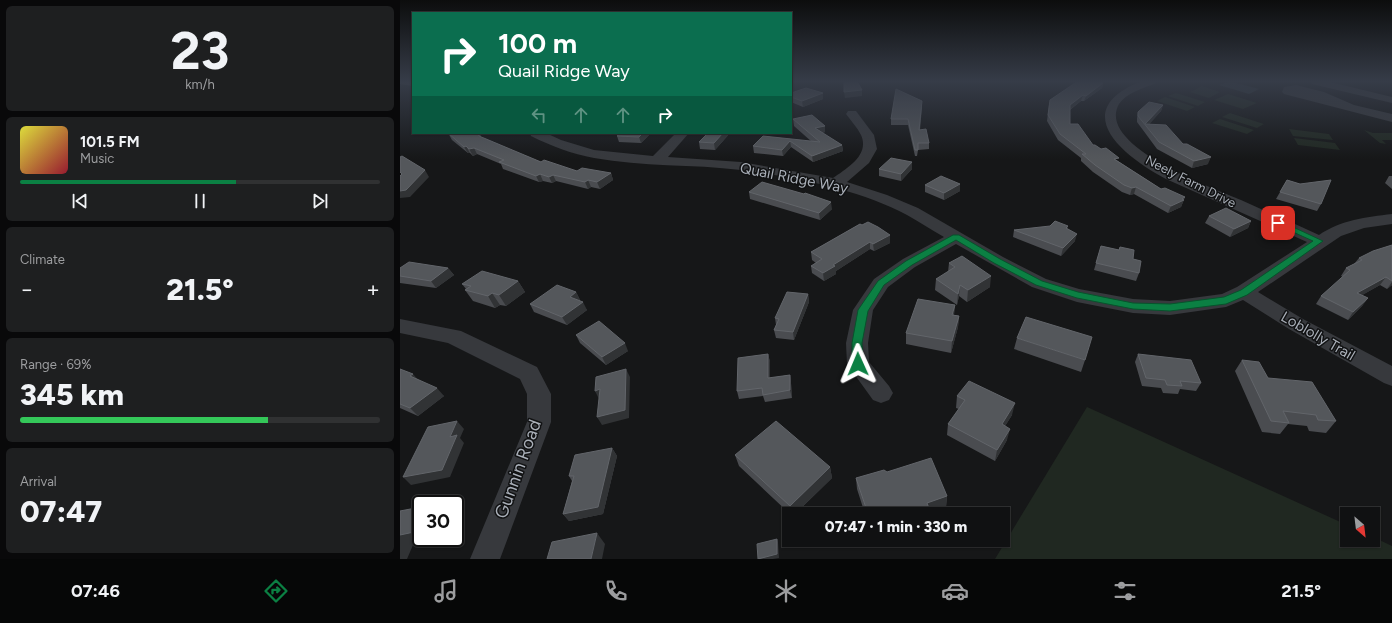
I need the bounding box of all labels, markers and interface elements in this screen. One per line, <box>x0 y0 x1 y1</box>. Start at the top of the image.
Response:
text: 23 <box>170 20 230 82</box>
text: 100 m <box>498 26 577 60</box>
icon: right <box>432 28 484 80</box>
text: Quail Ridge Way <box>498 60 630 82</box>
text: km/h <box>185 77 215 92</box>
icon: left <box>528 104 550 126</box>
icon: ahead <box>570 104 592 126</box>
icon: ahead <box>612 104 634 126</box>
icon: right <box>654 104 676 126</box>
text: 101.5 FM <box>80 133 140 151</box>
text: Music <box>80 151 114 166</box>
street label: Neely Farm Drive <box>1143 152 1239 211</box>
street label: Quail Ridge Way <box>738 159 850 197</box>
icon: previous <box>69 190 91 212</box>
icon: pause <box>189 190 211 212</box>
icon: next <box>309 190 331 212</box>
pin <box>1261 206 1295 240</box>
icon: arrive <box>1267 212 1289 234</box>
text: Climate <box>20 252 65 267</box>
text: 21.5° <box>166 271 234 308</box>
text: − <box>20 276 34 303</box>
text: + <box>366 276 380 303</box>
street label: Loblolly Trail <box>1278 308 1358 364</box>
position arrow <box>837 343 879 385</box>
text: Range · 69% <box>20 357 91 372</box>
text: 345 km <box>20 376 124 413</box>
street label: Gunnin Road <box>490 416 546 522</box>
text: Arrival <box>20 474 57 489</box>
text: 07:47 <box>20 493 102 530</box>
speed limit sign: 30 <box>412 495 464 547</box>
north arrow <box>1340 507 1380 547</box>
map controls <box>1340 507 1380 547</box>
text: 07:47 · 1 min · 330 m <box>825 518 967 536</box>
icon: directions <box>262 577 290 605</box>
icon: music <box>432 577 460 605</box>
icon: phone <box>602 577 630 605</box>
icon: climate <box>772 577 800 605</box>
icon: car <box>941 577 969 605</box>
icon: filters <box>1111 577 1139 605</box>
text: 07:46 <box>71 580 120 602</box>
text: 21.5° <box>1281 580 1321 602</box>

